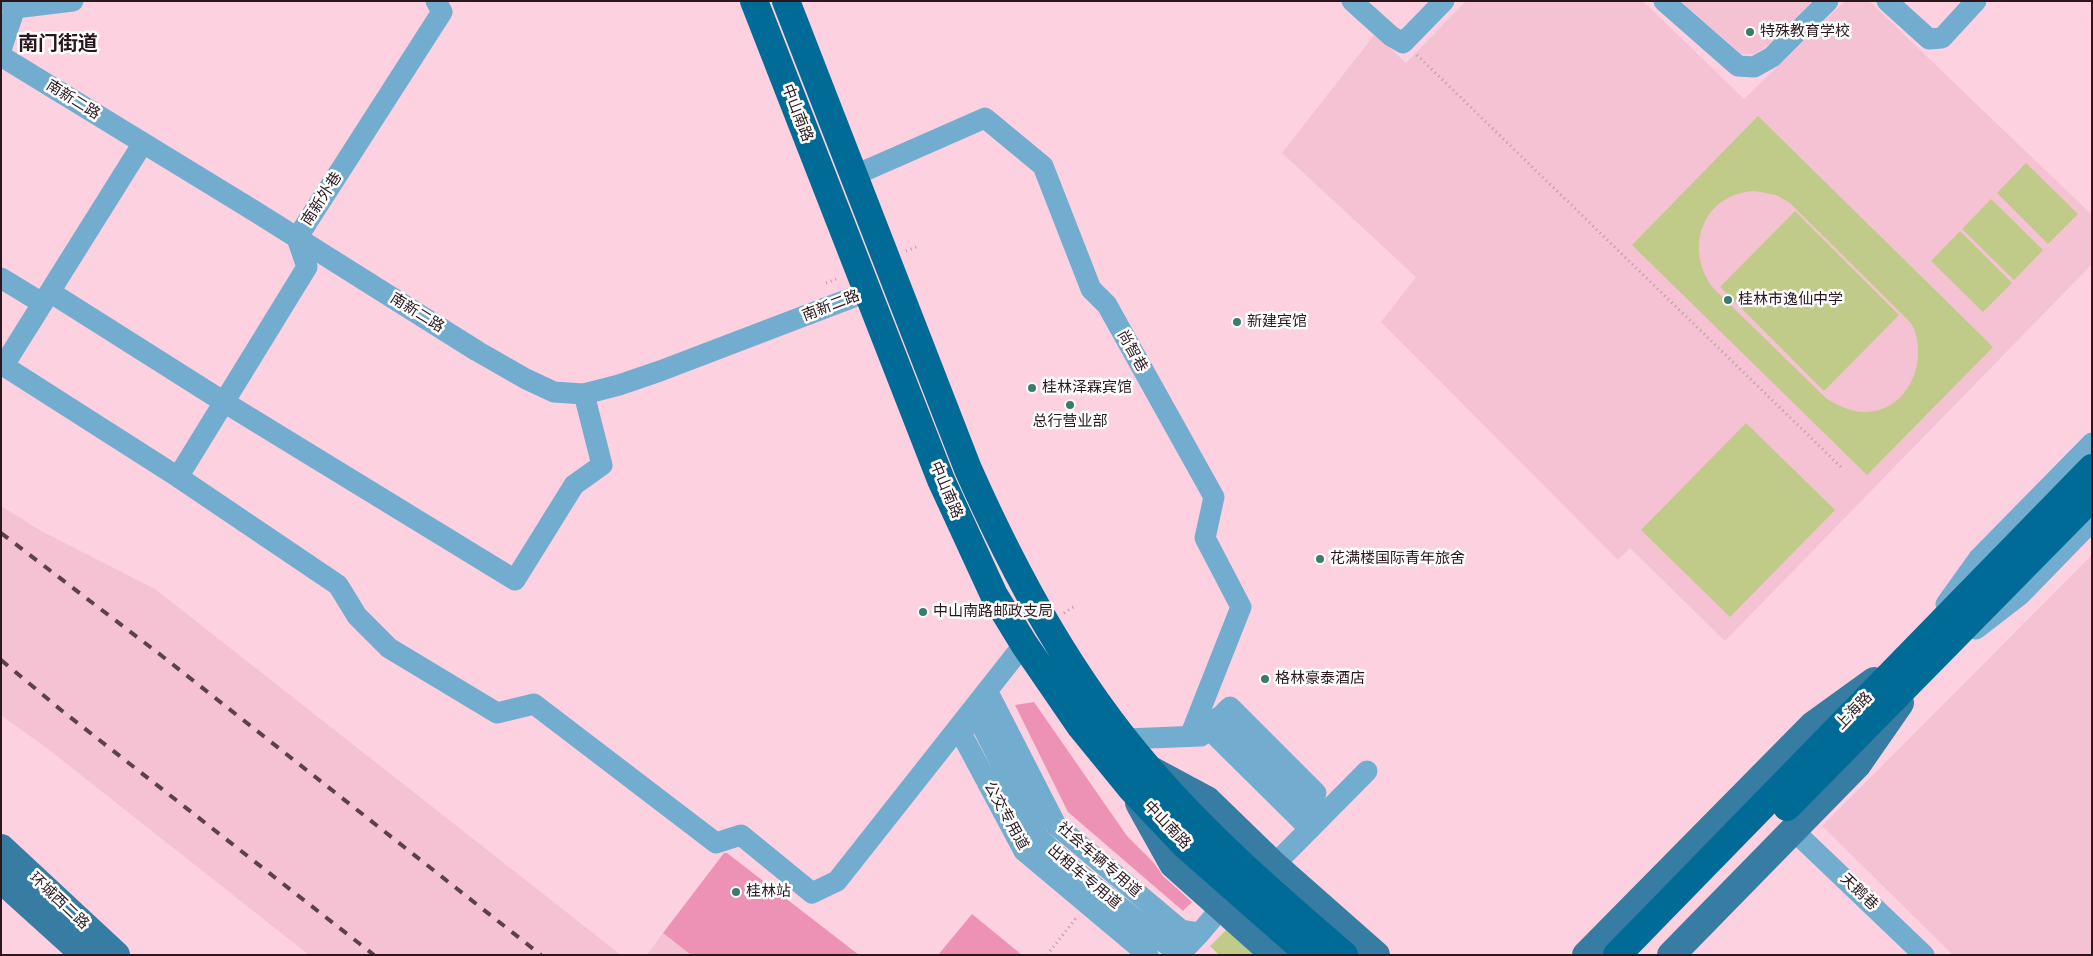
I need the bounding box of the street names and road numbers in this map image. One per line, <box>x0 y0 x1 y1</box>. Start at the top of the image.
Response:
street label: 南新二路 <box>43 76 103 124</box>
street label: 中山南路 <box>778 82 816 144</box>
street label: 南新外巷 <box>298 169 346 229</box>
street label: 南新二路 <box>800 287 862 325</box>
street label: 南新二路 <box>387 289 447 337</box>
street label: 尚智巷 <box>1113 327 1151 375</box>
street label: 中山南路 <box>926 459 966 521</box>
street label: 上海路 <box>1832 689 1876 733</box>
street label: 公交专用道 <box>980 779 1032 853</box>
street label: 中山南路 <box>1140 797 1194 853</box>
street label: 社会车辆专用道 <box>1053 819 1145 901</box>
street label: 出租车专用道 <box>1044 841 1124 913</box>
street label: 环城西二路 <box>25 869 93 933</box>
street label: 天鹅巷 <box>1837 870 1881 914</box>

